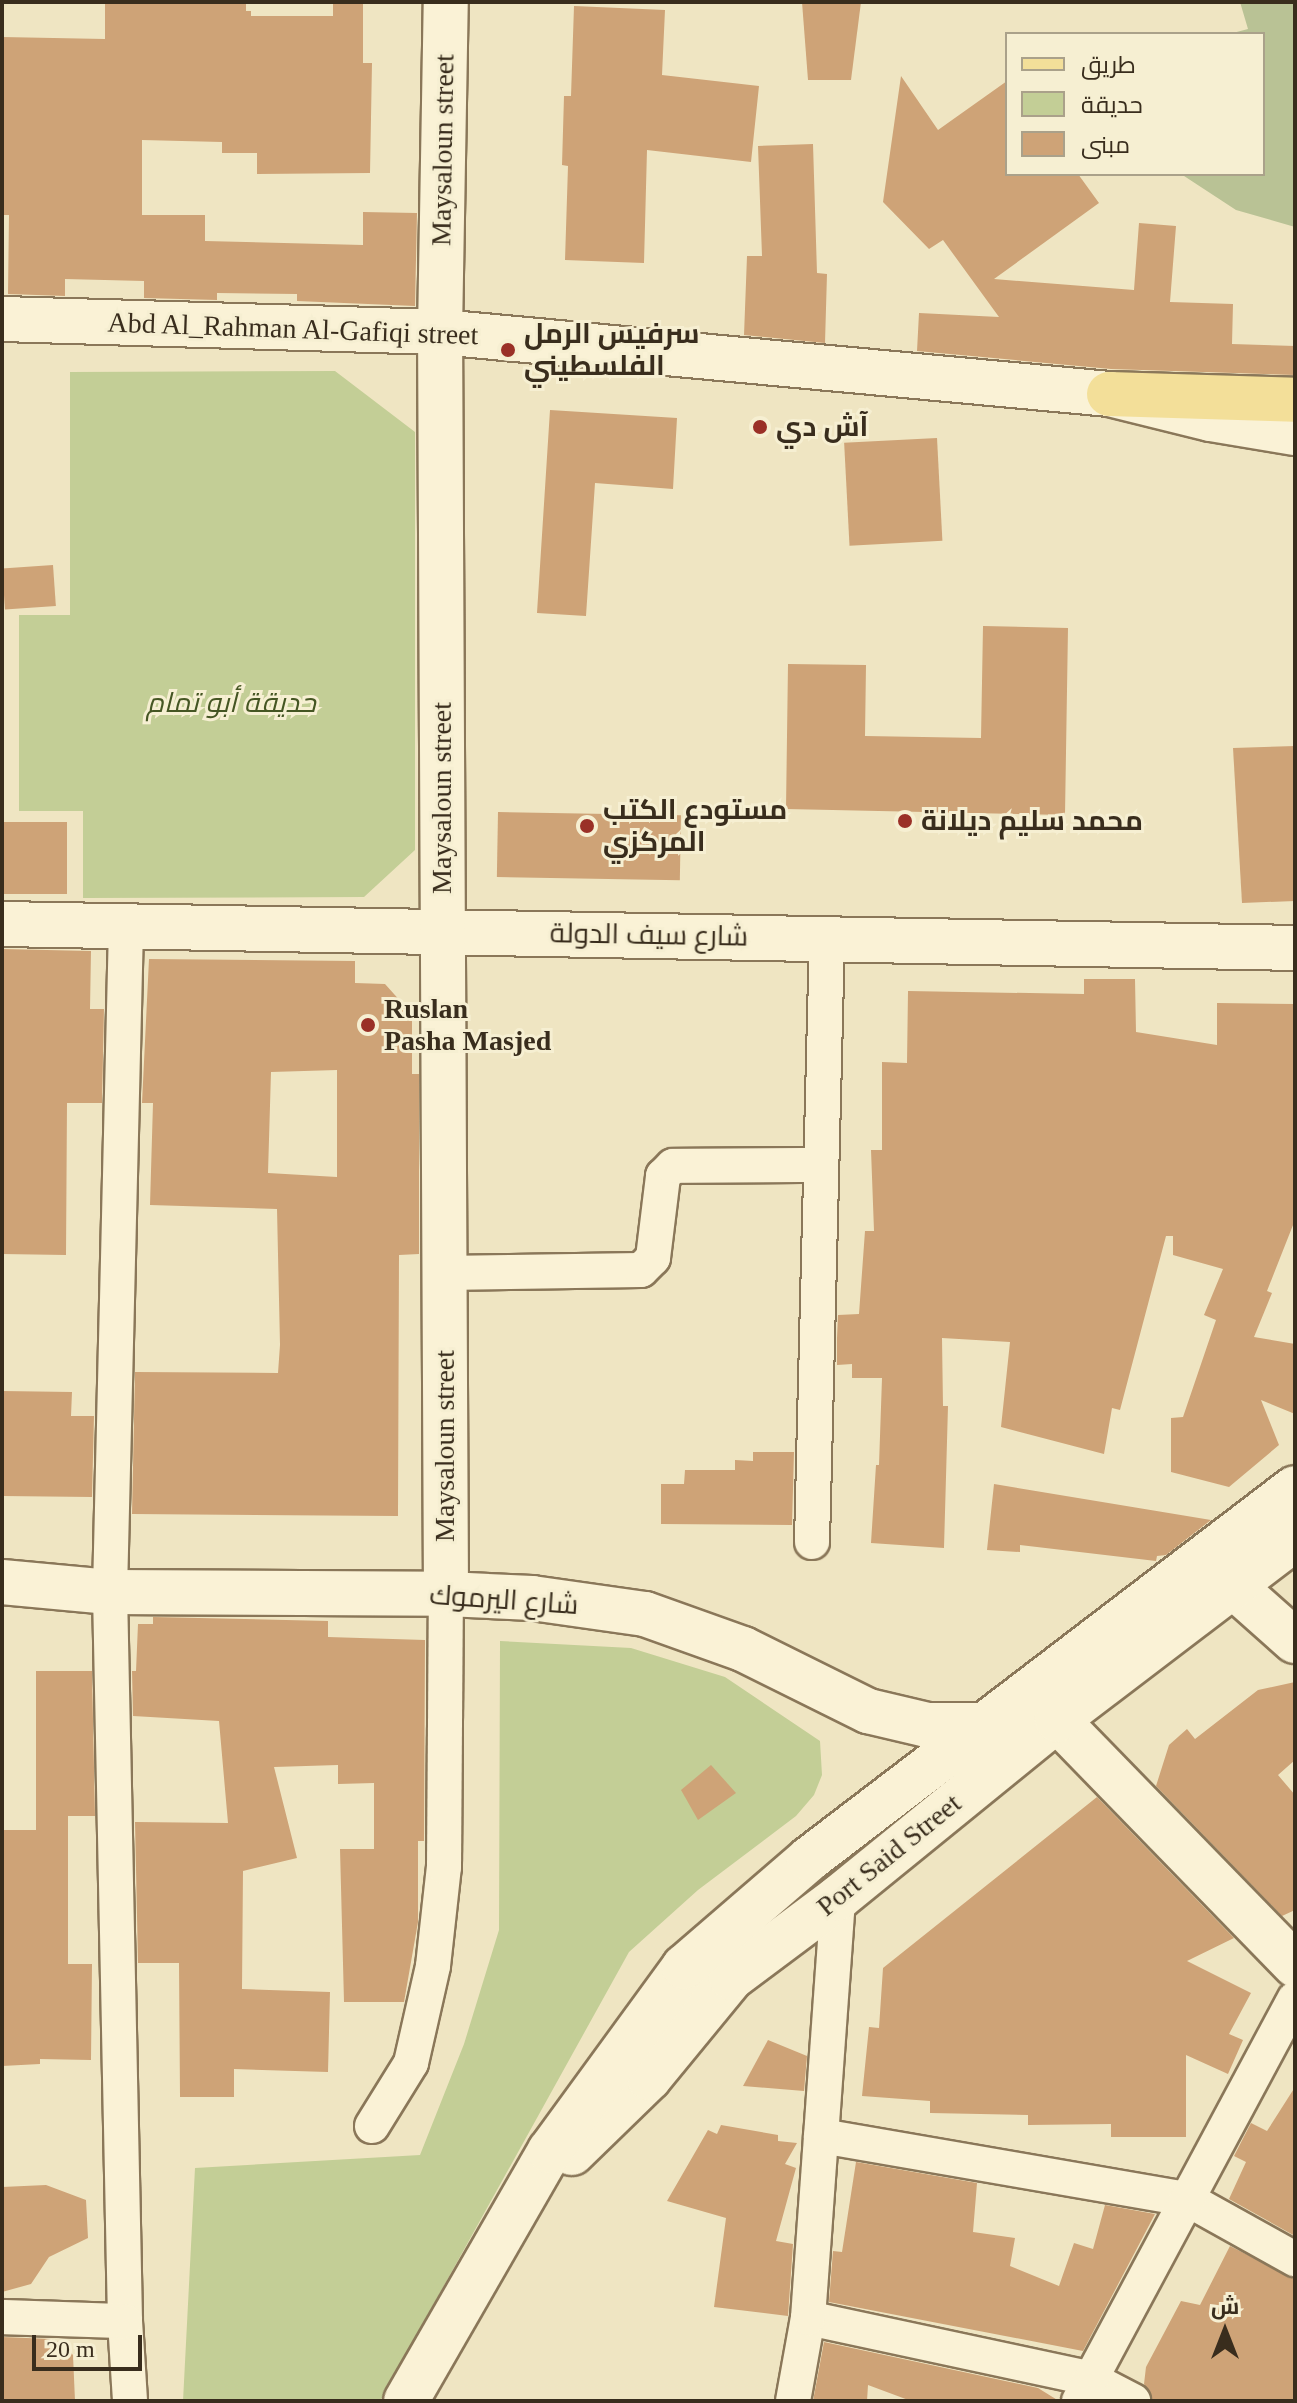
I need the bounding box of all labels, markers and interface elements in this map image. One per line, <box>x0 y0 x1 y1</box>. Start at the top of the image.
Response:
legend <box>1005 32 1265 176</box>
text: طريق <box>1081 52 1136 78</box>
street label: Maysaloun street <box>425 54 461 246</box>
text: حديقة <box>1081 92 1143 118</box>
text: مبنى <box>1081 132 1130 158</box>
street label: Abd Al_Rahman Al-Gafiqi street <box>106 306 480 352</box>
place label: سرفيس الرمل الفلسطيني <box>524 317 699 383</box>
marker: سرفيس الرمل الفلسطيني <box>499 341 517 359</box>
place label: آش دي <box>776 410 868 444</box>
marker: آش دي <box>751 418 769 436</box>
park label: حديقة أبو تمام <box>146 686 316 720</box>
street label: Maysaloun street <box>425 702 459 894</box>
place label: مستودع الكتب المركزي <box>603 793 787 859</box>
place label: محمد سليم ديلانة <box>921 804 1143 838</box>
marker: محمد سليم ديلانة <box>896 812 914 830</box>
marker: مستودع الكتب المركزي <box>578 817 596 835</box>
street label: شارع سيف الدولة <box>549 916 749 954</box>
place label: Ruslan Pasha Masjed <box>384 992 551 1058</box>
marker: Ruslan Pasha Masjed <box>359 1016 377 1034</box>
street label: Maysaloun street <box>428 1350 462 1542</box>
street label: شارع اليرموك <box>428 1578 580 1622</box>
street label: Port Said Street <box>810 1787 968 1923</box>
north arrow <box>1185 2291 1265 2371</box>
text: ش <box>1211 2294 1239 2319</box>
scale bar <box>36 2319 146 2369</box>
text: 20 m <box>46 2336 95 2362</box>

